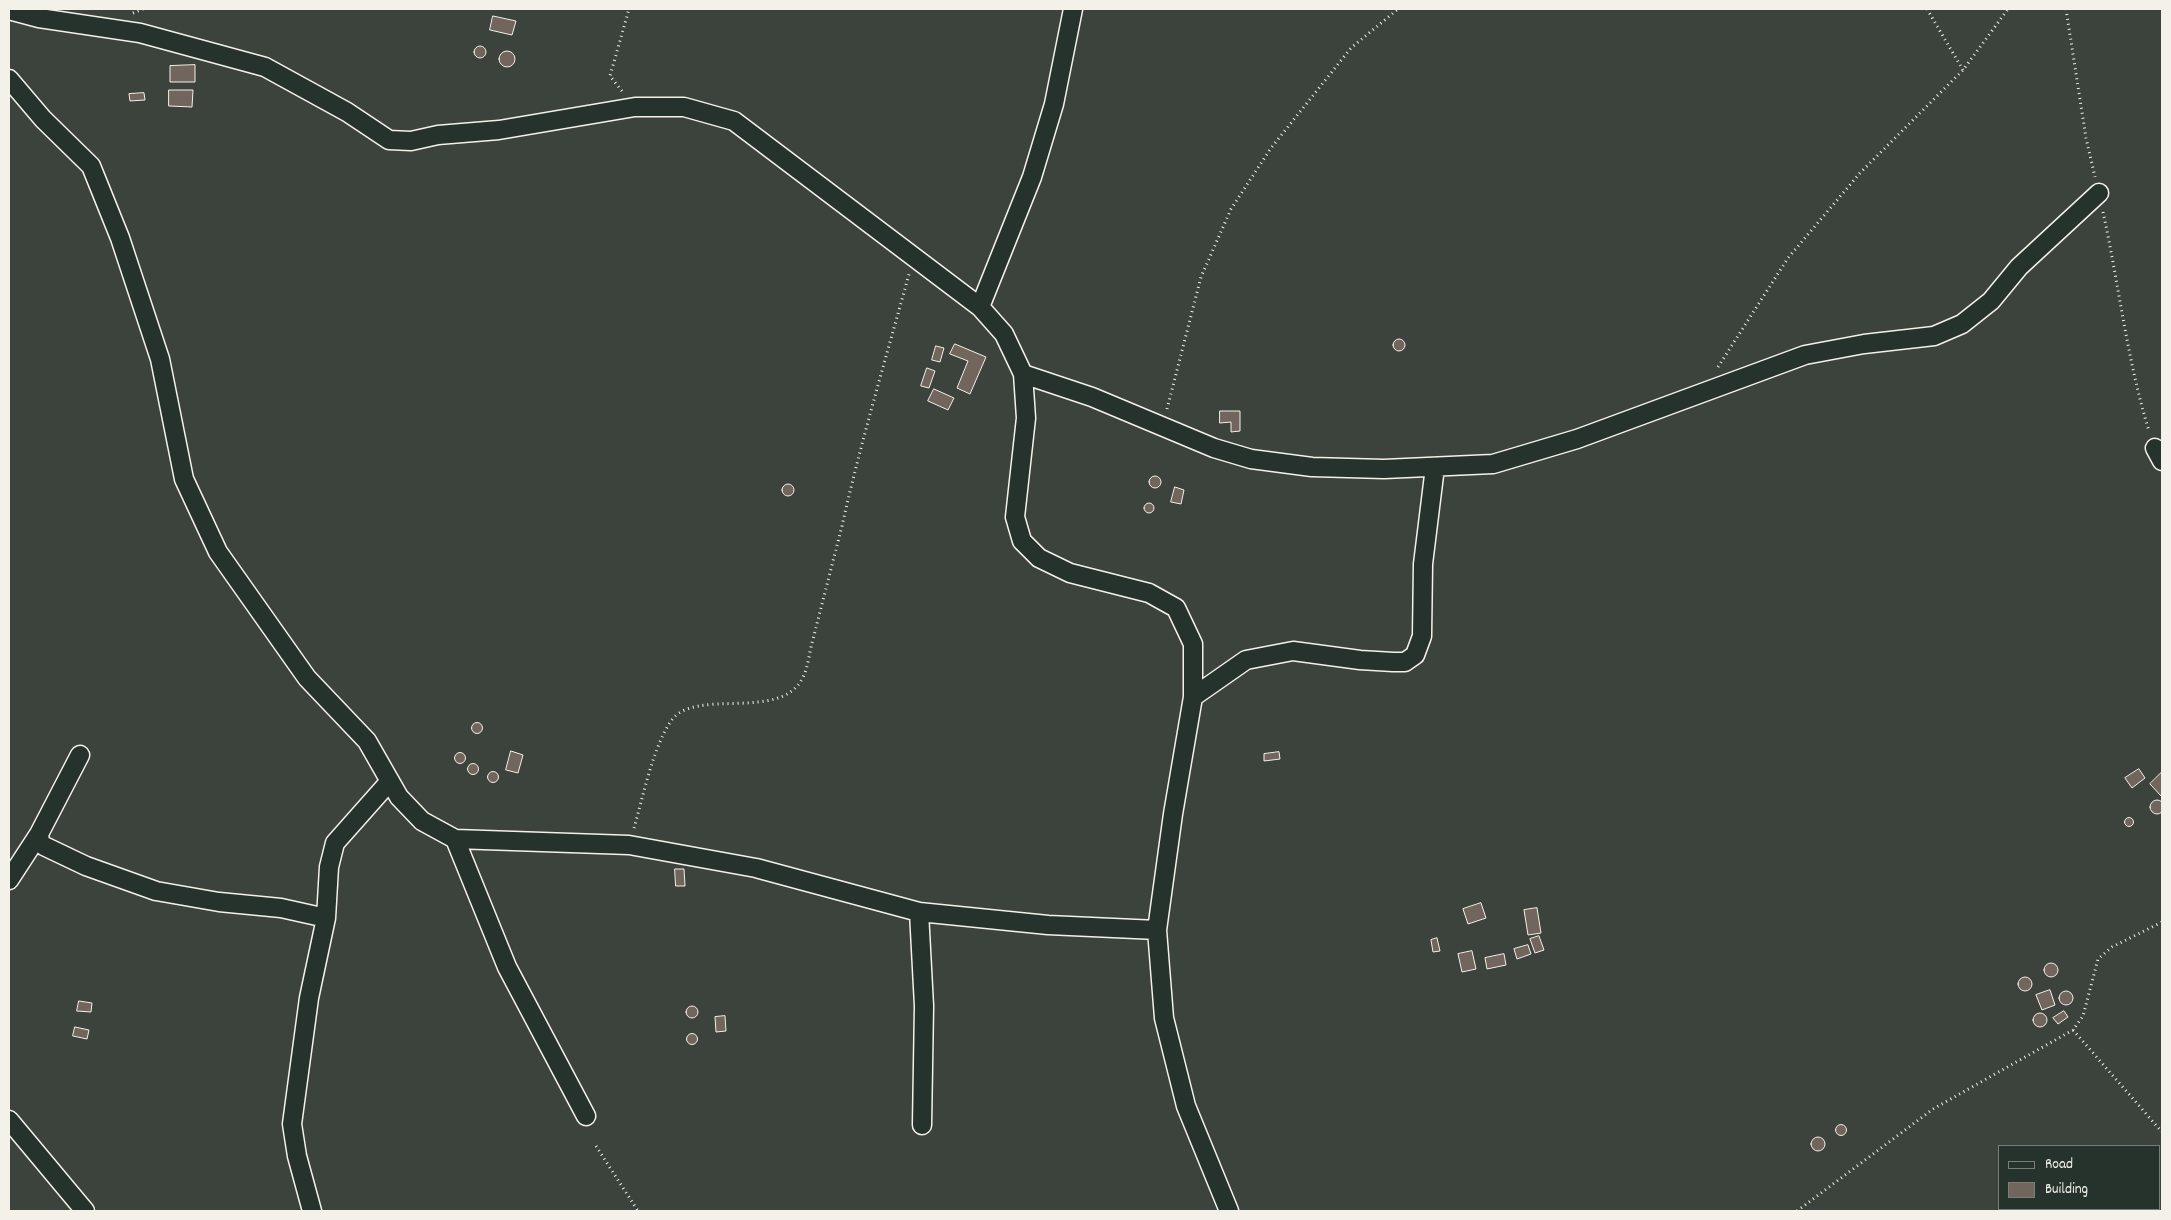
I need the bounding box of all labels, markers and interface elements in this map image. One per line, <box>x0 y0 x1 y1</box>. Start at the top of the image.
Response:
legend <box>1998 1145 2161 1210</box>
text: Road <box>2045 1154 2073 1176</box>
text: Building <box>2045 1179 2088 1201</box>

